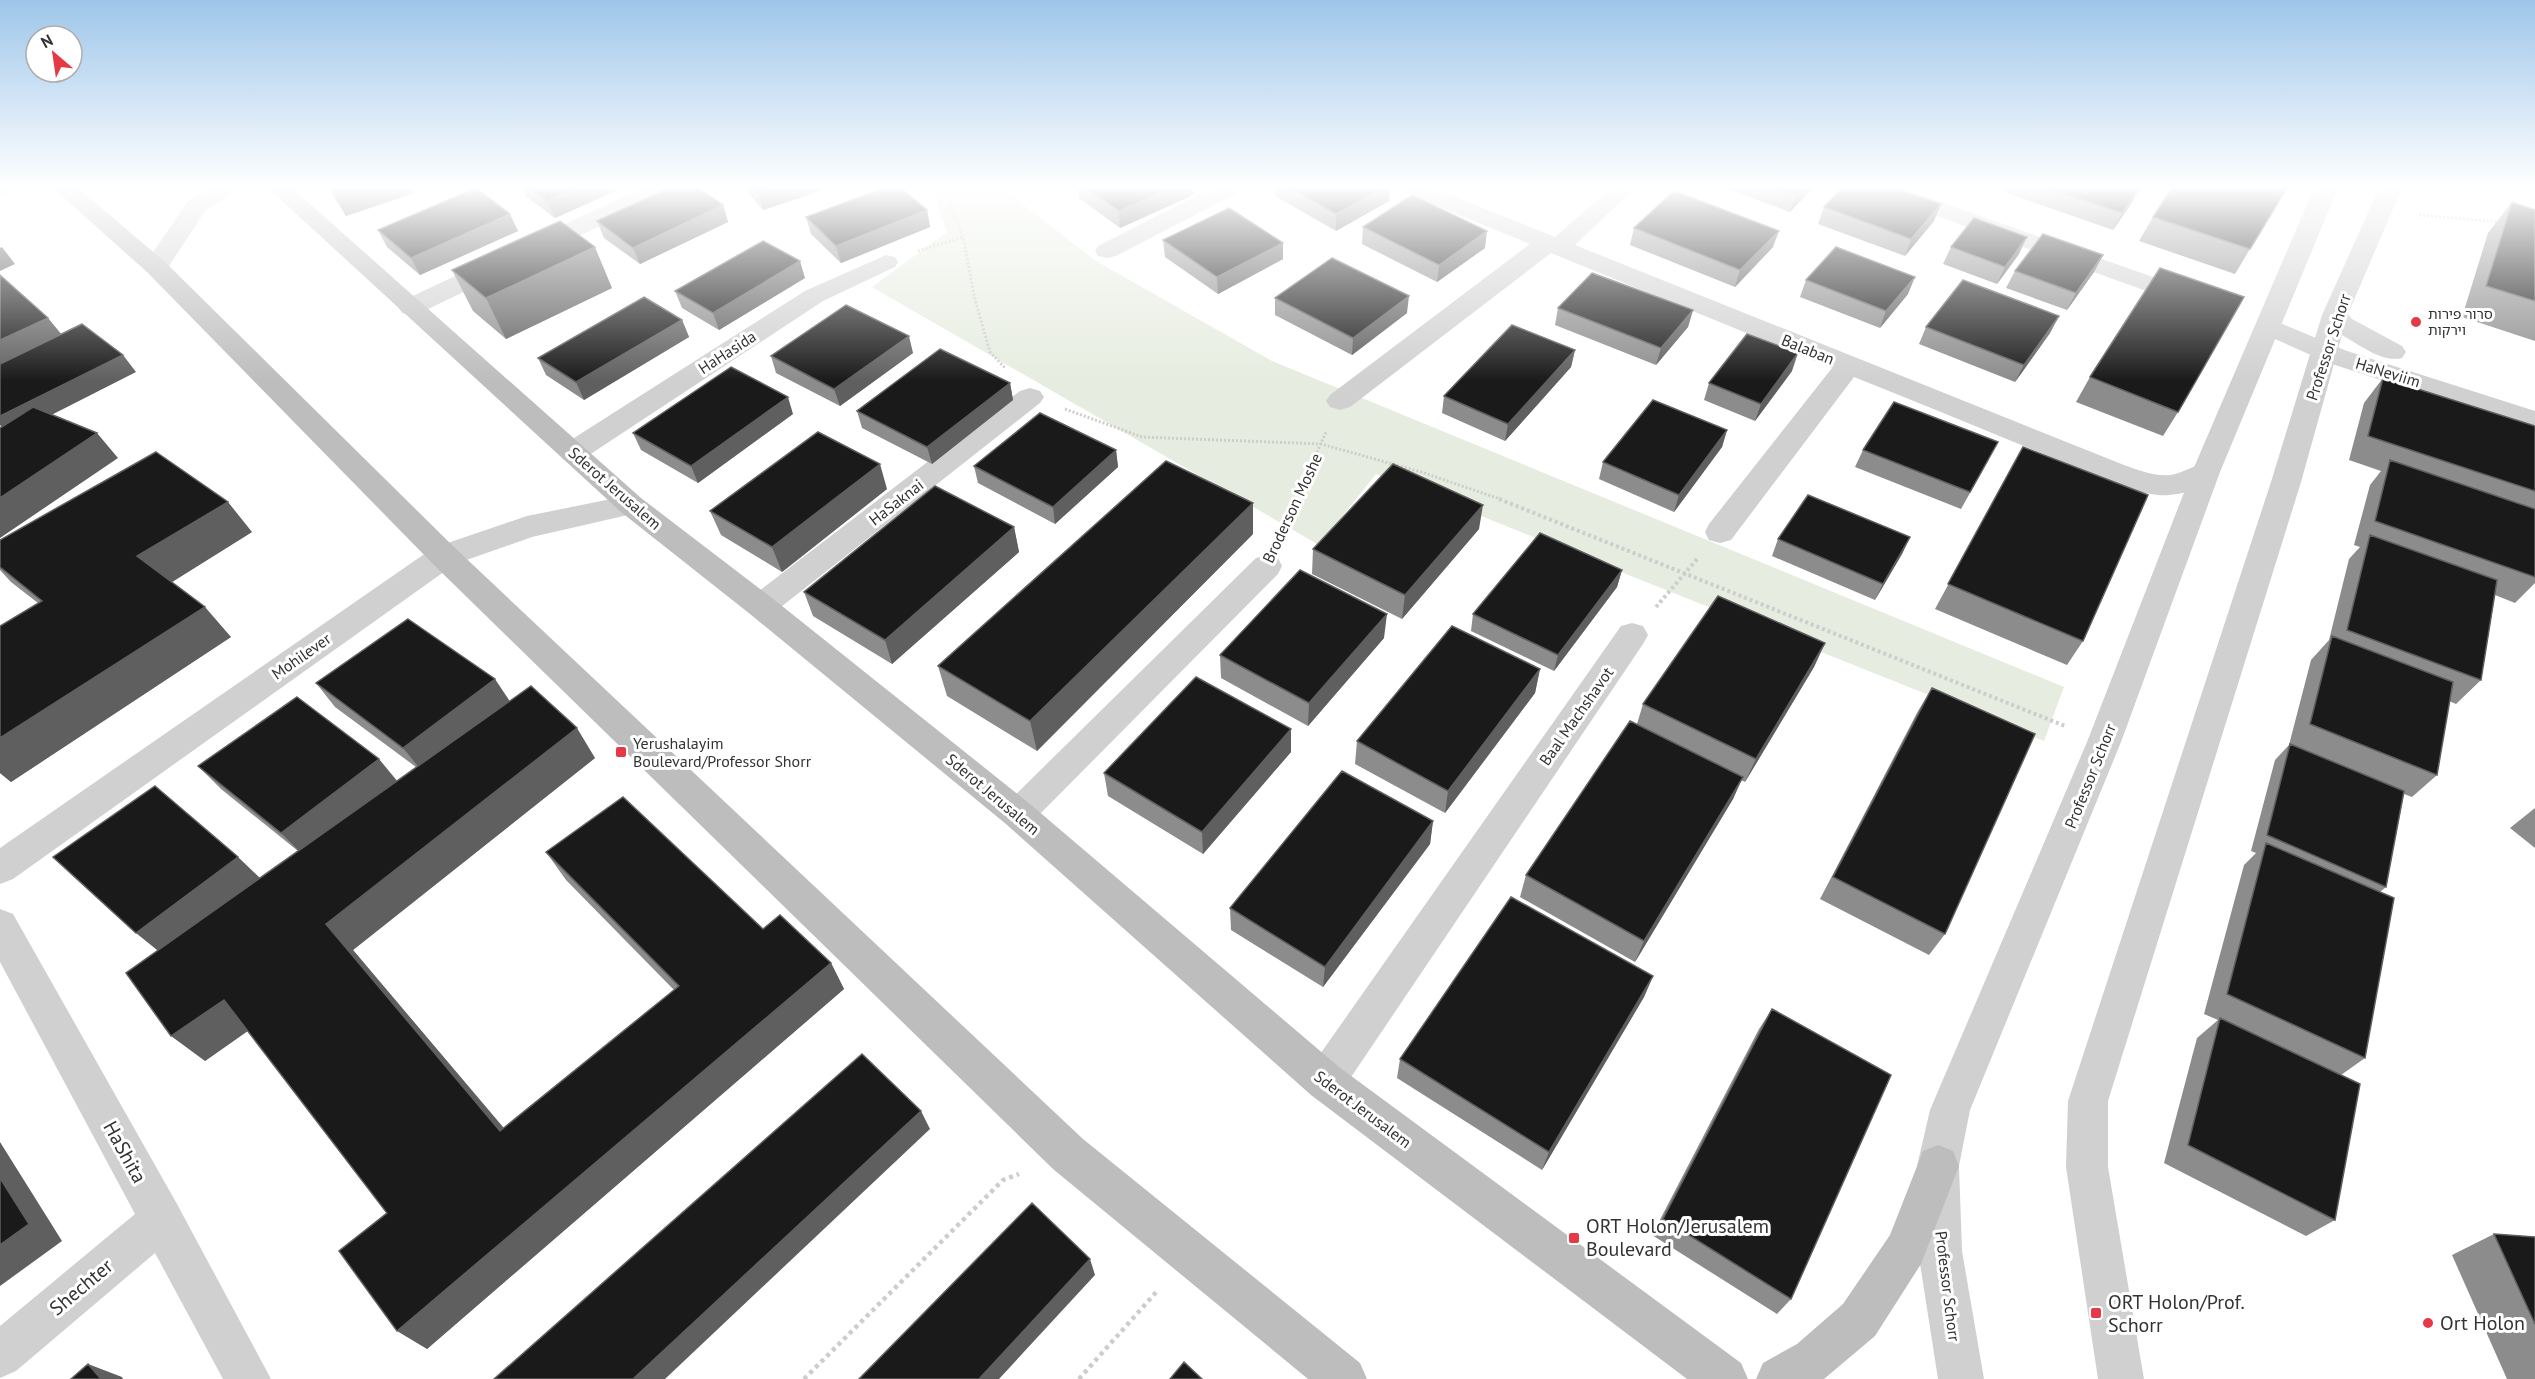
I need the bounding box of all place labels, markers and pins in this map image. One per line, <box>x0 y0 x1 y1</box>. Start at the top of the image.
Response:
place label: סרור פירות וירקות <box>2428 305 2493 339</box>
marker: סרור פירות וירקות <box>2409 315 2423 329</box>
place label: Yerushalayim Boulevard/Professor Shorr <box>633 733 812 771</box>
marker: Yerushalayim Boulevard/Professor Shorr <box>614 745 628 759</box>
place label: ORT Holon/Jerusalem Boulevard <box>1586 1213 1769 1262</box>
marker: ORT Holon/Jerusalem Boulevard <box>1567 1231 1581 1245</box>
place label: ORT Holon/Prof. Schorr <box>2108 1289 2245 1338</box>
marker: ORT Holon/Prof. Schorr <box>2089 1306 2103 1320</box>
place label: Ort Holon <box>2440 1310 2525 1336</box>
marker: Ort Holon <box>2421 1316 2435 1330</box>

